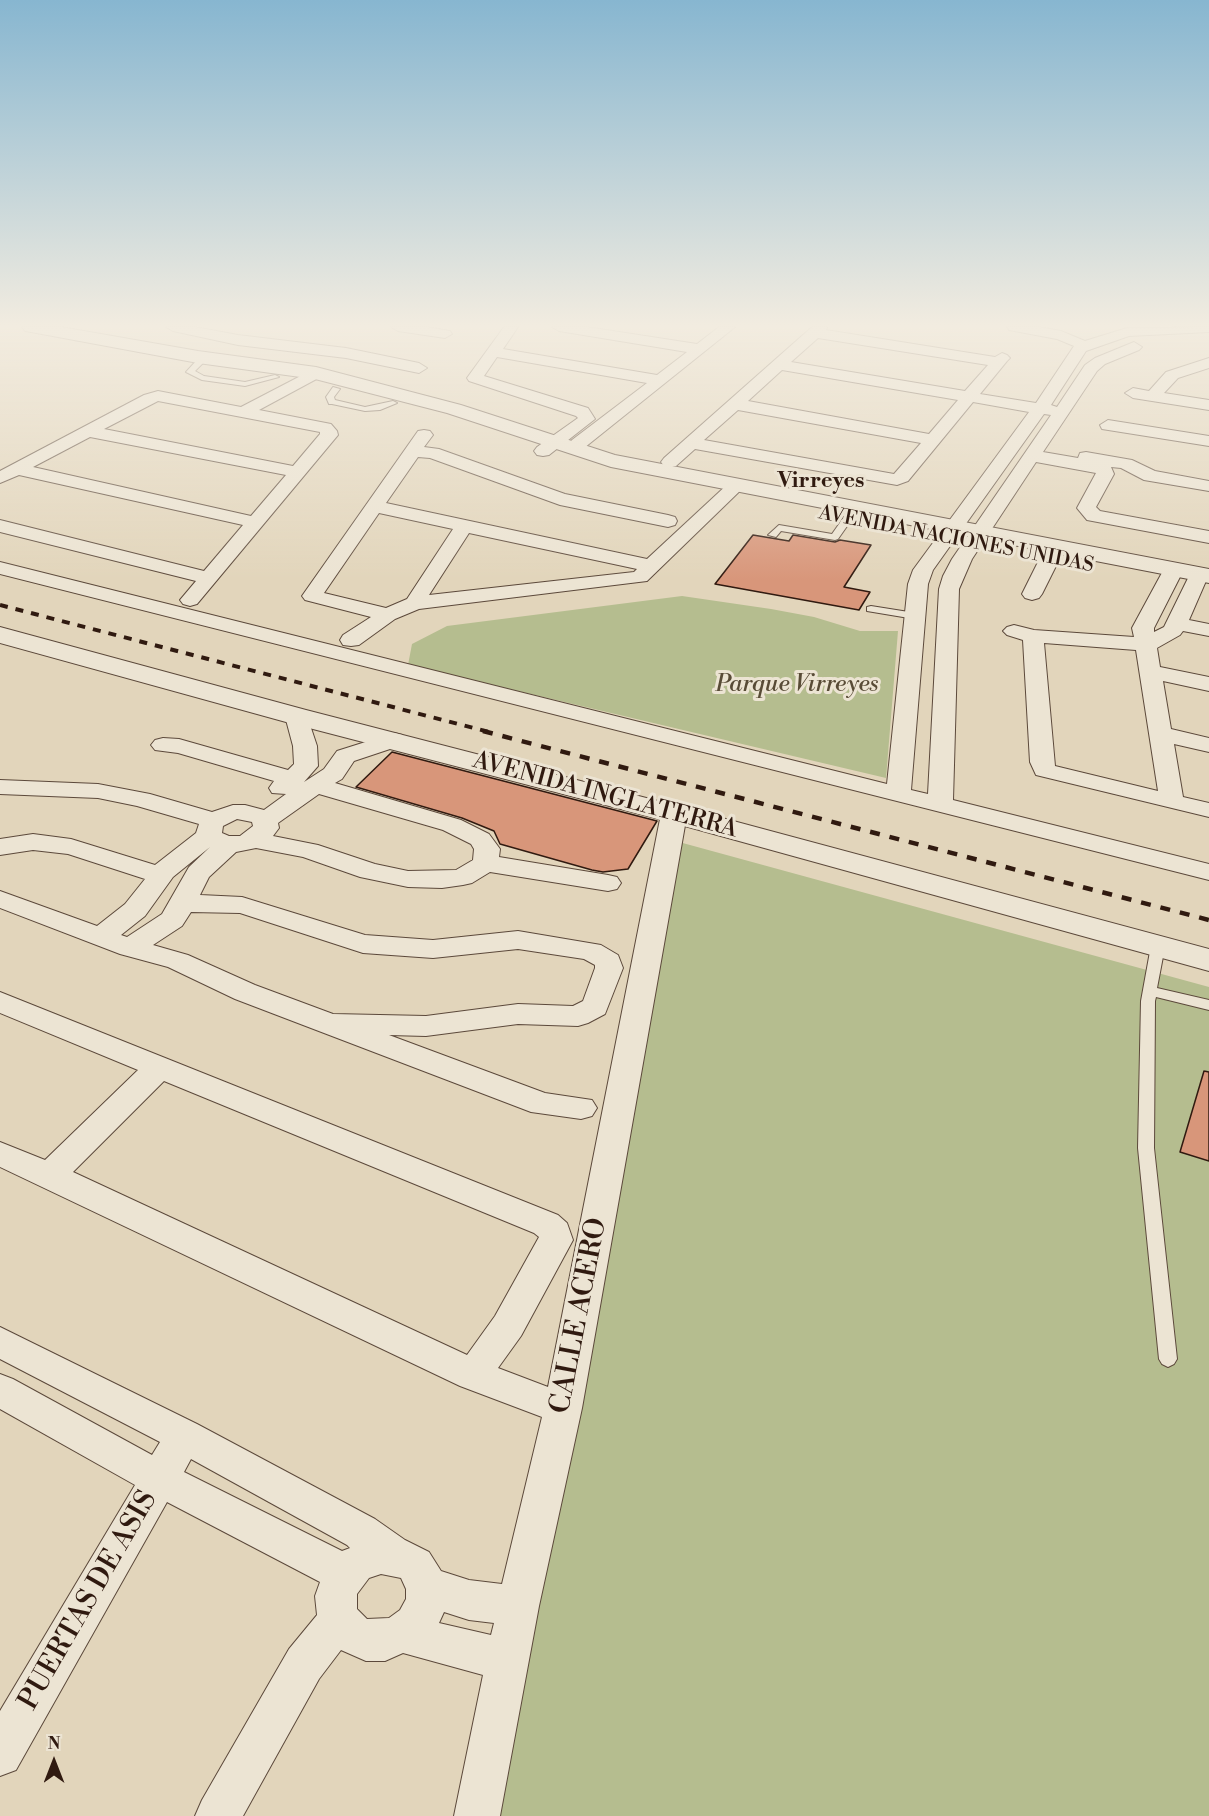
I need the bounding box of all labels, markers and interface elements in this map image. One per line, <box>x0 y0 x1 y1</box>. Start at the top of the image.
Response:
district label: Virreyes <box>778 469 864 495</box>
street label: AVENIDA NACIONES UNIDAS <box>816 502 1096 578</box>
park label: Parque Virreyes <box>715 671 879 699</box>
street label: AVENIDA INGLATERRA <box>470 747 740 845</box>
street label: CALLE ACERO <box>545 1215 615 1417</box>
street label: PUERTAS DE ASIS <box>13 1485 165 1717</box>
north arrow <box>24 1732 84 1792</box>
text: N <box>48 1734 60 1754</box>

